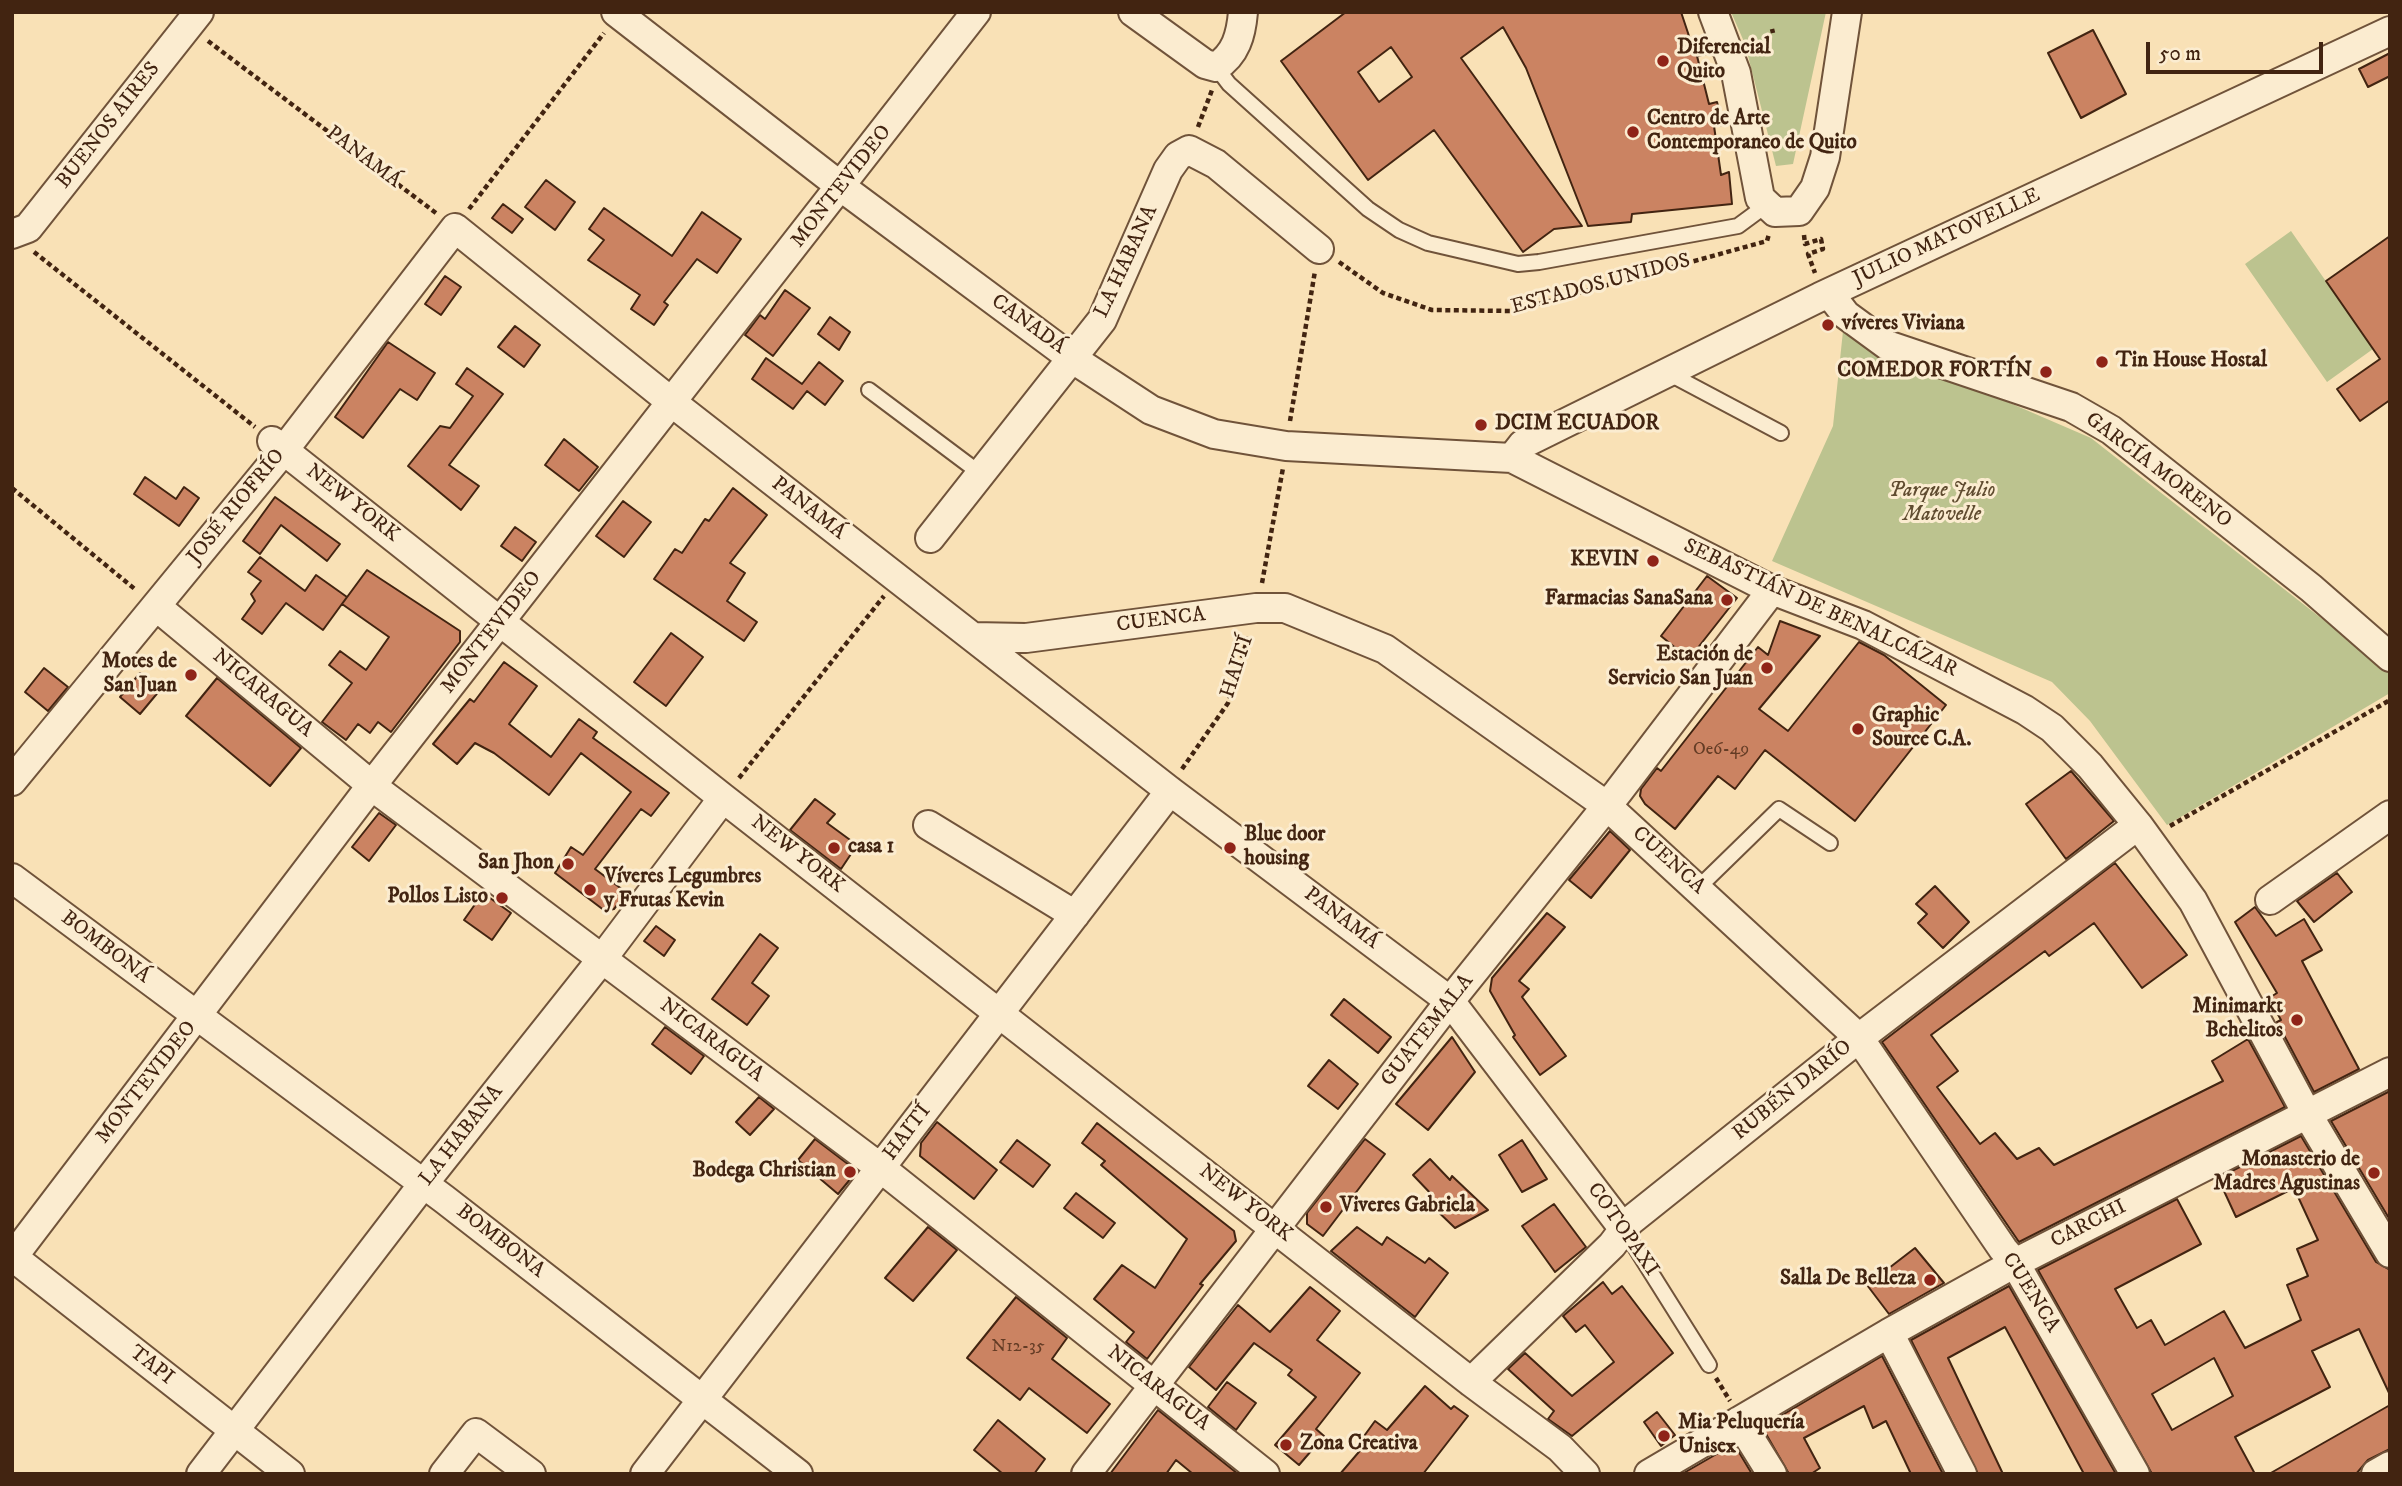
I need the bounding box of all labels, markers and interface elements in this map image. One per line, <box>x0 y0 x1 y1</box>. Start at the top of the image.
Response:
scale bar <box>2150 28 2327 72</box>
place label: Diferencial Quito <box>1677 36 1770 86</box>
text: 50 m <box>2159 41 2201 67</box>
marker: Diferencial Quito <box>1655 53 1671 69</box>
street label: BUENOS AIRES <box>52 58 166 194</box>
place label: Centro de Arte Contemporaneo de Quito <box>1647 107 1857 157</box>
street label: MONTEVIDEO <box>786 121 898 253</box>
street label: PANAMÁ <box>320 122 406 194</box>
marker: Centro de Arte Contemporaneo de Quito <box>1625 124 1641 140</box>
street label: JULIO MATOVELLE <box>1849 184 2045 292</box>
street label: LA HABANA <box>1090 202 1164 322</box>
street label: ESTADOS UNIDOS <box>1509 249 1693 321</box>
street label: CANADÁ <box>986 289 1070 361</box>
place label: víveres Viviana <box>1842 312 1965 338</box>
marker: víveres Viviana <box>1820 317 1836 333</box>
place label: Tin House Hostal <box>2116 349 2267 375</box>
marker: Tin House Hostal <box>2094 354 2110 370</box>
place label: COMEDOR FORTÍN <box>1837 359 2032 385</box>
marker: COMEDOR FORTÍN <box>2038 364 2054 380</box>
street label: GARCÍA MORENO <box>2080 408 2236 534</box>
place label: DCIM ECUADOR <box>1495 412 1659 438</box>
marker: DCIM ECUADOR <box>1473 417 1489 433</box>
street label: JOSÉ RIOFRÍO <box>183 444 291 570</box>
street label: NEW YORK <box>300 460 404 548</box>
street label: PANAMÁ <box>766 472 850 546</box>
park label: Parque Julio Matovelle <box>1889 479 1995 529</box>
street label: SEBASTIÁN DE BENALCÁZAR <box>1679 534 1961 684</box>
place label: KEVIN <box>1570 548 1639 574</box>
marker: KEVIN <box>1645 553 1661 569</box>
street label: MONTEVIDEO <box>436 567 548 699</box>
place label: Farmacias SanaSana <box>1545 587 1713 613</box>
marker: Farmacias SanaSana <box>1719 592 1735 608</box>
street label: CUENCA <box>1115 603 1207 639</box>
street label: HAITÍ <box>1216 633 1260 701</box>
place label: Estación de Servicio San Juan <box>1608 643 1753 693</box>
street label: NICARAGUA <box>206 645 318 743</box>
place label: Motes de San Juan <box>102 650 177 700</box>
marker: Estación de Servicio San Juan <box>1759 660 1775 676</box>
marker: Motes de San Juan <box>183 667 199 683</box>
place label: Graphic Source C.A. <box>1872 704 1971 754</box>
marker: Graphic Source C.A. <box>1850 721 1866 737</box>
house number: Oe6-49 <box>1693 739 1749 761</box>
street label: NEW YORK <box>745 811 849 899</box>
street label: CUENCA <box>1626 822 1710 900</box>
place label: Blue door housing <box>1244 823 1325 873</box>
place label: casa 1 <box>848 835 894 861</box>
marker: casa 1 <box>826 840 842 856</box>
marker: Blue door housing <box>1222 840 1238 856</box>
place label: San Jhon <box>478 851 554 877</box>
marker: San Jhon <box>560 856 576 872</box>
place label: Víveres Legumbres y Frutas Kevin <box>604 865 761 915</box>
marker: Víveres Legumbres y Frutas Kevin <box>582 882 598 898</box>
street label: PANAMÁ <box>1298 883 1384 955</box>
place label: Pollos Listo <box>387 885 488 911</box>
marker: Pollos Listo <box>494 890 510 906</box>
street label: BOMBONÁ <box>55 906 155 990</box>
street label: GUATEMALA <box>1376 970 1480 1092</box>
street label: NICARAGUA <box>654 994 768 1088</box>
place label: Minimarkt Bchelitos <box>2193 995 2283 1045</box>
marker: Minimarkt Bchelitos <box>2289 1012 2305 1028</box>
street label: MONTEVIDEO <box>91 1017 203 1149</box>
street label: RUBÉN DARÍO <box>1728 1035 1858 1147</box>
street label: LA HABANA <box>415 1081 509 1191</box>
street label: HAITÍ <box>879 1100 937 1166</box>
place label: Monasterio de Madres Agustinas <box>2214 1148 2360 1198</box>
place label: Bodega Christian <box>692 1159 836 1185</box>
street label: NEW YORK <box>1193 1160 1297 1248</box>
marker: Bodega Christian <box>842 1164 858 1180</box>
marker: Monasterio de Madres Agustinas <box>2366 1165 2382 1181</box>
street label: COTOPAXI <box>1581 1178 1663 1282</box>
place label: Viveres Gabriela <box>1340 1194 1475 1220</box>
street label: CARCHI <box>2047 1195 2131 1255</box>
marker: Viveres Gabriela <box>1318 1199 1334 1215</box>
street label: BOMBONA <box>451 1200 549 1284</box>
street label: CUENCA <box>1996 1248 2064 1338</box>
place label: Salla De Belleza <box>1780 1267 1916 1293</box>
marker: Salla De Belleza <box>1922 1272 1938 1288</box>
house number: N12-35 <box>991 1336 1045 1358</box>
street label: TAPI <box>124 1341 178 1391</box>
street label: NICARAGUA <box>1101 1341 1215 1437</box>
place label: Mia Peluquería Unisex <box>1678 1411 1804 1461</box>
marker: Mia Peluquería Unisex <box>1656 1428 1672 1444</box>
place label: Zona Creativa <box>1300 1432 1418 1458</box>
marker: Zona Creativa <box>1278 1437 1294 1453</box>

